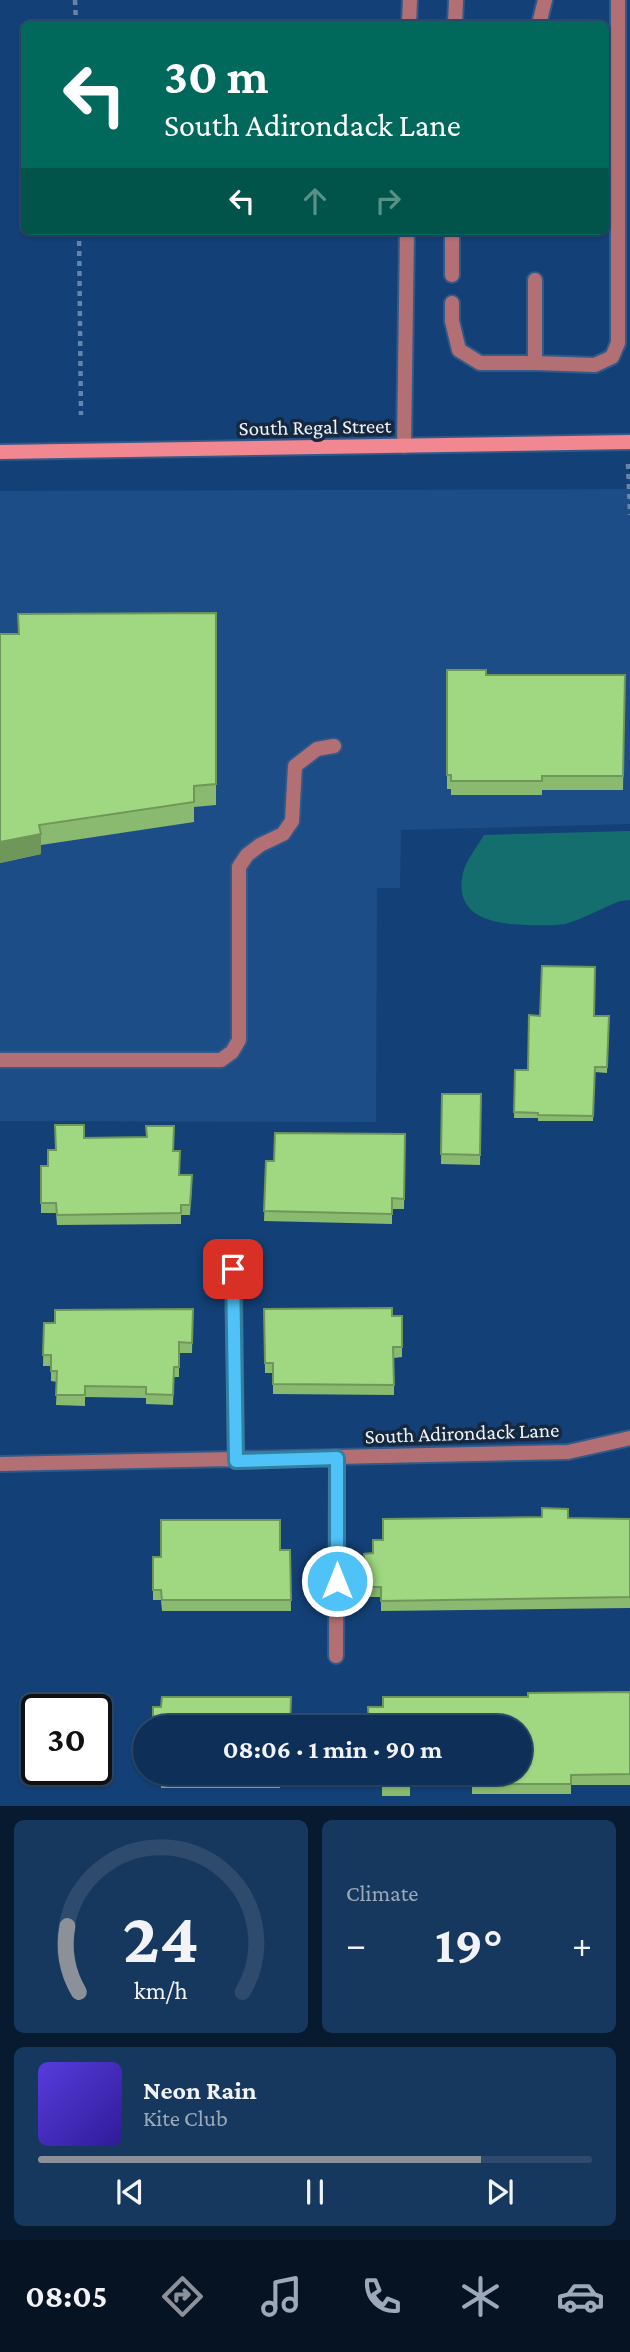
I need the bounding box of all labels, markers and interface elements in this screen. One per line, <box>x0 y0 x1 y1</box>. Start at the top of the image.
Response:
icon: left <box>49 49 140 140</box>
text: 30 m <box>164 49 269 104</box>
text: South Adirondack Lane <box>164 107 461 143</box>
icon: left <box>223 182 261 220</box>
icon: ahead <box>296 182 334 220</box>
icon: right <box>369 182 407 220</box>
street label: South Regal Street <box>239 414 393 440</box>
pin <box>203 1239 263 1299</box>
icon: arrive <box>214 1250 252 1288</box>
street label: South Adirondack Lane <box>364 1418 560 1448</box>
position arrow <box>300 1544 374 1618</box>
speed limit sign: 30 <box>21 1694 112 1785</box>
text: 08:06 · 1 min · 90 m <box>223 1735 442 1764</box>
text: Climate <box>346 1880 418 1906</box>
text: 24 <box>123 1898 199 1979</box>
text: 19° <box>435 1915 503 1973</box>
text: − <box>346 1923 366 1965</box>
text: + <box>572 1923 592 1965</box>
text: km/h <box>134 1977 188 2004</box>
text: Neon Rain <box>143 2076 257 2105</box>
text: Kite Club <box>143 2105 228 2131</box>
icon: previous <box>111 2173 149 2211</box>
icon: pause <box>296 2173 334 2211</box>
icon: next <box>481 2173 519 2211</box>
icon: directions <box>158 2272 207 2321</box>
icon: music <box>257 2272 306 2321</box>
icon: phone <box>357 2272 406 2321</box>
icon: climate <box>456 2272 505 2321</box>
icon: car <box>556 2272 605 2321</box>
text: 08:05 <box>25 2278 107 2314</box>

